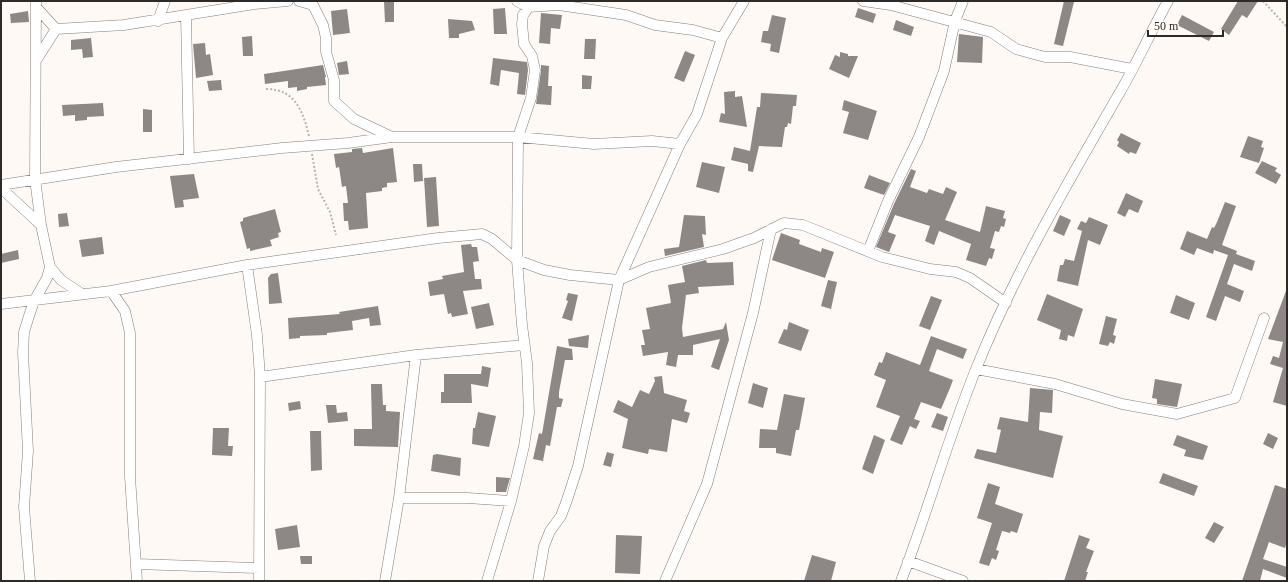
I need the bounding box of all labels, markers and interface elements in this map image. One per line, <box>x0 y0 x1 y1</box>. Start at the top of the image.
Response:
scale bar <box>1148 12 1223 38</box>
text: 50 m <box>1154 19 1179 33</box>

